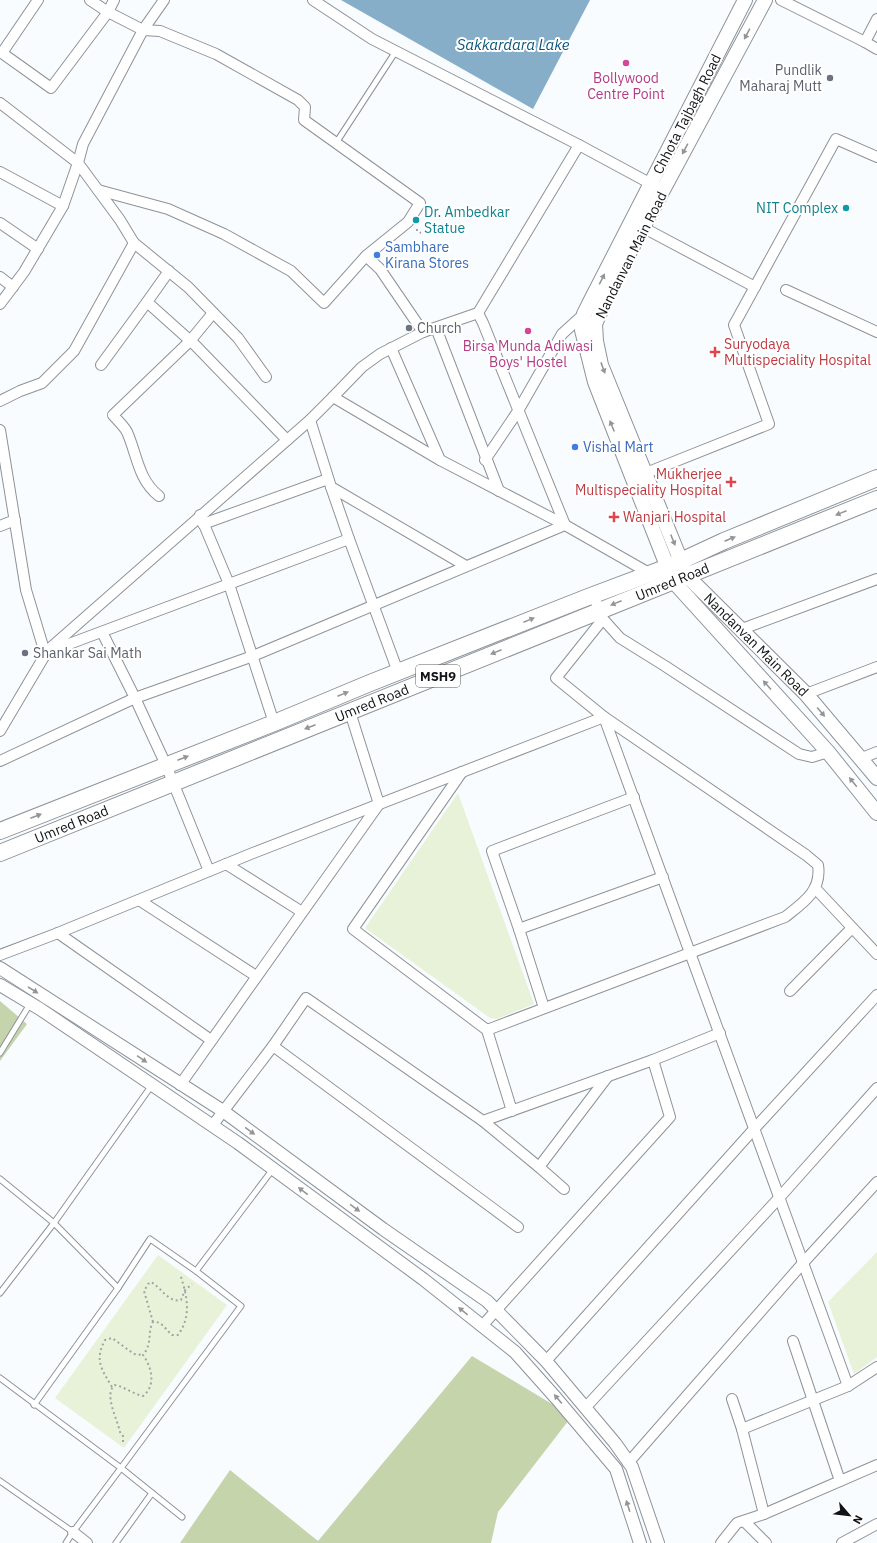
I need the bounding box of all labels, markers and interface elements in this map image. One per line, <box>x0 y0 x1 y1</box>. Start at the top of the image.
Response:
one-way arrow <box>743 29 750 40</box>
water label: Sakkardara Lake <box>457 35 570 54</box>
street label: Chhota Tajbagh Road <box>649 51 725 177</box>
marker: Bollywood Centre Point <box>621 58 631 68</box>
place label: Pundlik Maharaj Mutt <box>739 61 823 95</box>
place label: Bollywood Centre Point <box>587 69 665 103</box>
marker: Pundlik Maharaj Mutt <box>825 73 835 83</box>
one-way arrow <box>682 143 689 155</box>
street label: Nandanvan Main Road <box>591 189 671 321</box>
place label: NIT Complex <box>756 199 838 217</box>
place label: Dr. Ambedkar Statue <box>424 203 510 237</box>
marker: NIT Complex <box>841 203 851 213</box>
marker: Dr. Ambedkar Statue <box>411 215 421 225</box>
place label: Sambhare Kirana Stores <box>385 238 469 272</box>
marker: Sambhare Kirana Stores <box>372 250 382 260</box>
one-way arrow <box>599 273 605 285</box>
place label: Church <box>417 319 462 337</box>
marker: Church <box>404 323 414 333</box>
marker: Birsa Munda Adiwasi Boys' Hostel <box>523 326 533 336</box>
place label: Suryodaya Multispeciality Hospital <box>724 335 871 369</box>
place label: Birsa Munda Adiwasi Boys' Hostel <box>463 337 593 371</box>
marker: Suryodaya Multispeciality Hospital <box>709 346 721 358</box>
one-way arrow <box>600 363 606 375</box>
one-way arrow <box>609 420 615 432</box>
place label: Vishal Mart <box>583 438 653 456</box>
marker: Vishal Mart <box>570 442 580 452</box>
place label: Mukherjee Multispeciality Hospital <box>575 465 722 499</box>
marker: Mukherjee Multispeciality Hospital <box>725 476 737 488</box>
place label: Wanjari Hospital <box>623 508 726 526</box>
marker: Wanjari Hospital <box>608 511 620 523</box>
one-way arrow <box>834 511 846 517</box>
one-way arrow <box>670 535 676 546</box>
one-way arrow <box>724 535 736 541</box>
street label: Umred Road <box>633 559 712 605</box>
street label: Nandanvan Main Road <box>700 589 812 700</box>
one-way arrow <box>610 601 622 607</box>
one-way arrow <box>523 617 535 623</box>
place label: Shankar Sai Math <box>33 644 142 662</box>
marker: Shankar Sai Math <box>20 648 30 658</box>
one-way arrow <box>490 649 501 655</box>
road number: MSH9 <box>416 665 460 687</box>
street label: Umred Road <box>332 680 411 726</box>
one-way arrow <box>763 680 772 689</box>
one-way arrow <box>337 691 348 697</box>
one-way arrow <box>816 706 825 717</box>
one-way arrow <box>304 725 316 731</box>
one-way arrow <box>178 755 190 761</box>
one-way arrow <box>848 777 857 788</box>
street label: Umred Road <box>32 801 111 847</box>
one-way arrow <box>31 813 43 819</box>
one-way arrow <box>27 986 39 993</box>
one-way arrow <box>137 1055 148 1063</box>
one-way arrow <box>245 1127 256 1136</box>
one-way arrow <box>297 1187 308 1196</box>
one-way arrow <box>350 1204 361 1213</box>
one-way arrow <box>457 1307 468 1315</box>
one-way arrow <box>553 1394 562 1405</box>
north arrow <box>829 1495 869 1535</box>
one-way arrow <box>625 1500 631 1512</box>
text: N <box>850 1513 866 1527</box>

